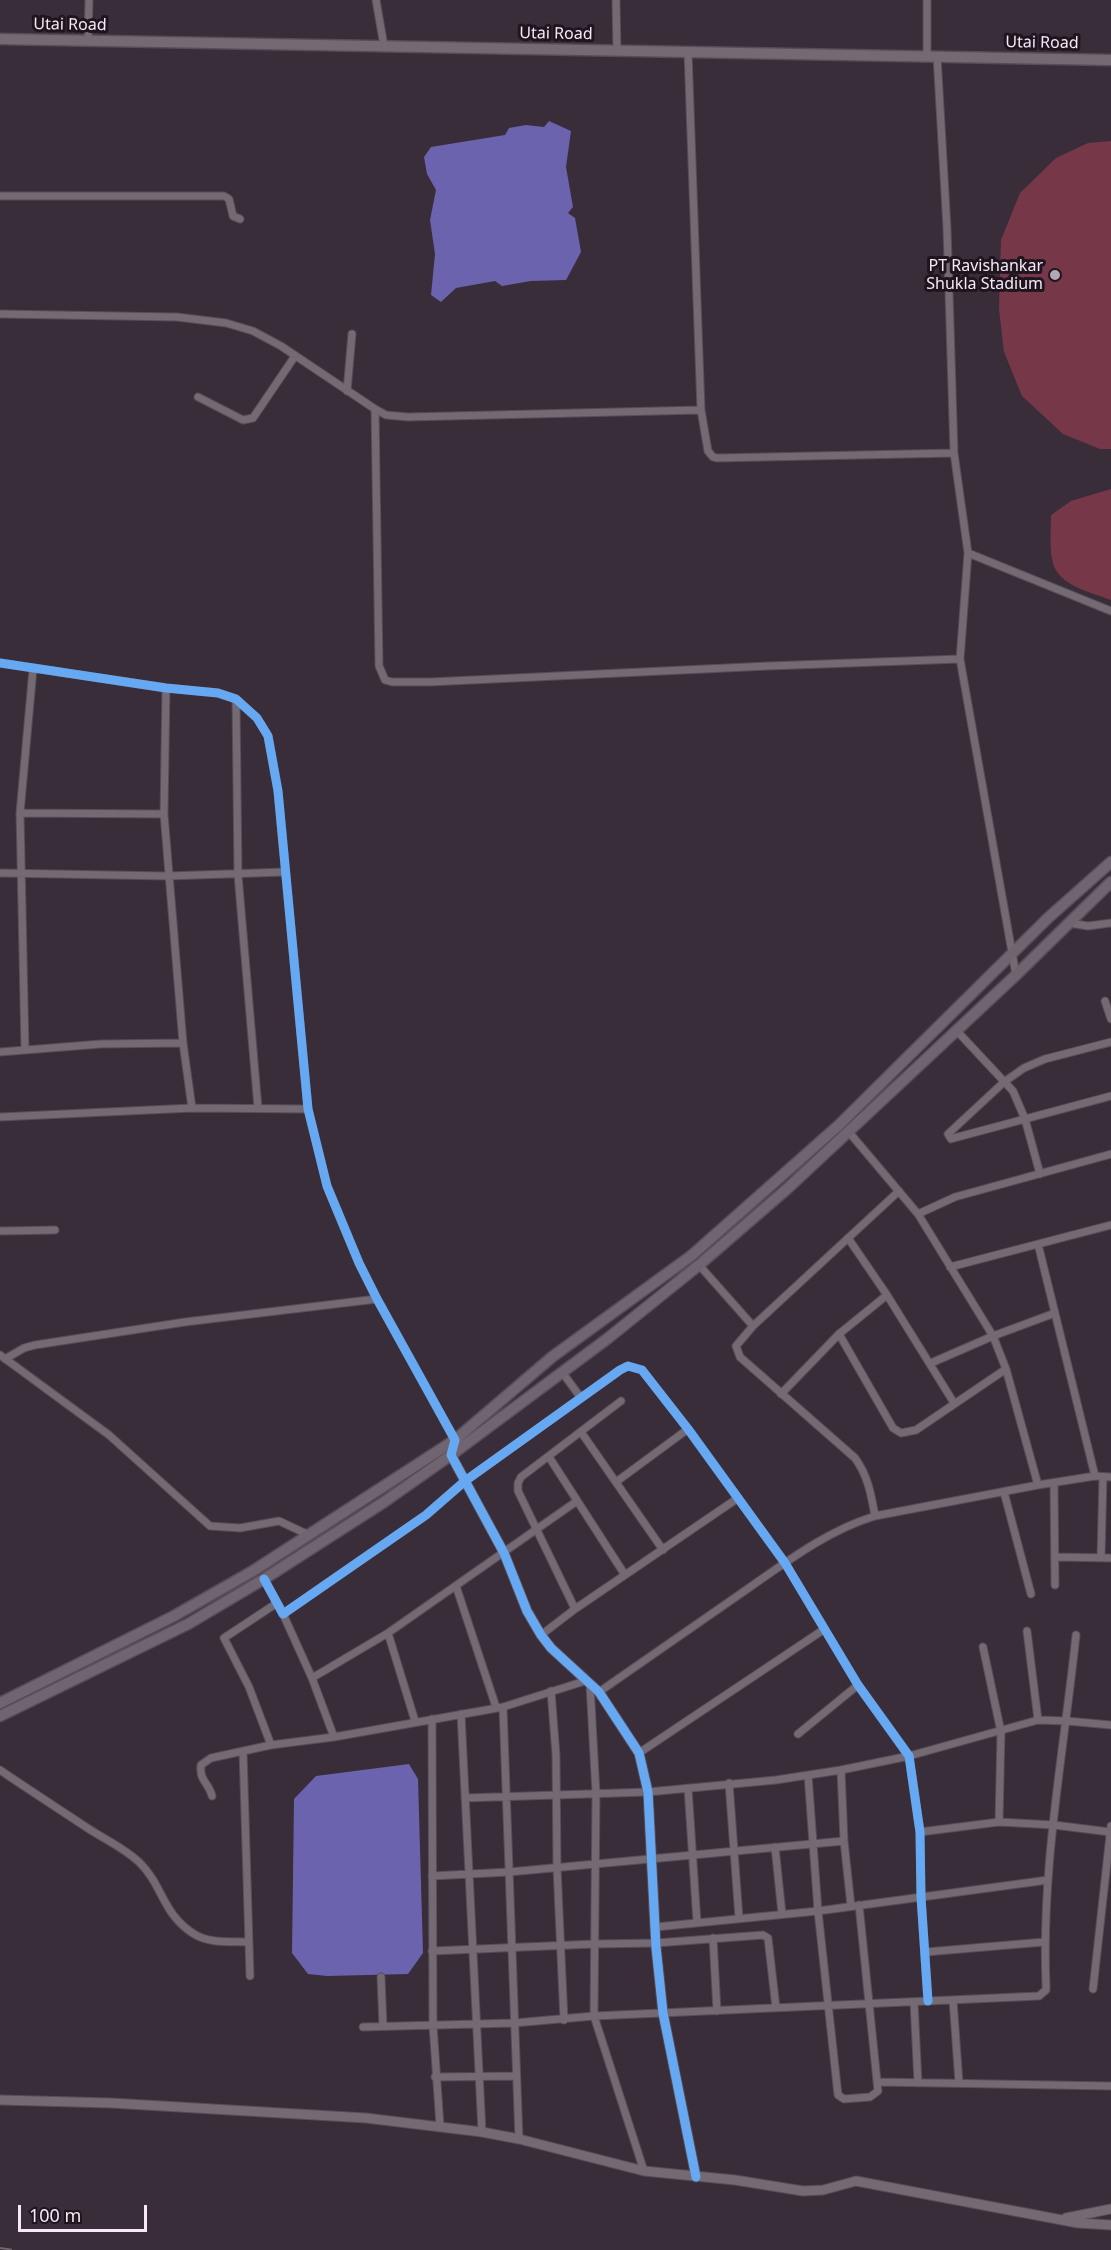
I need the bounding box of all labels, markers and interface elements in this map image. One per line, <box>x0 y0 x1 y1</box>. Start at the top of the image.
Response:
street label: Utai Road <box>33 15 107 35</box>
street label: Utai Road <box>519 24 593 44</box>
street label: Utai Road <box>1005 33 1079 53</box>
place label: PT Ravishankar Shukla Stadium <box>926 256 1043 294</box>
marker: PT Ravishankar Shukla Stadium <box>1048 268 1062 282</box>
scale bar <box>21 2193 150 2231</box>
text: 100 m <box>29 2203 81 2227</box>

